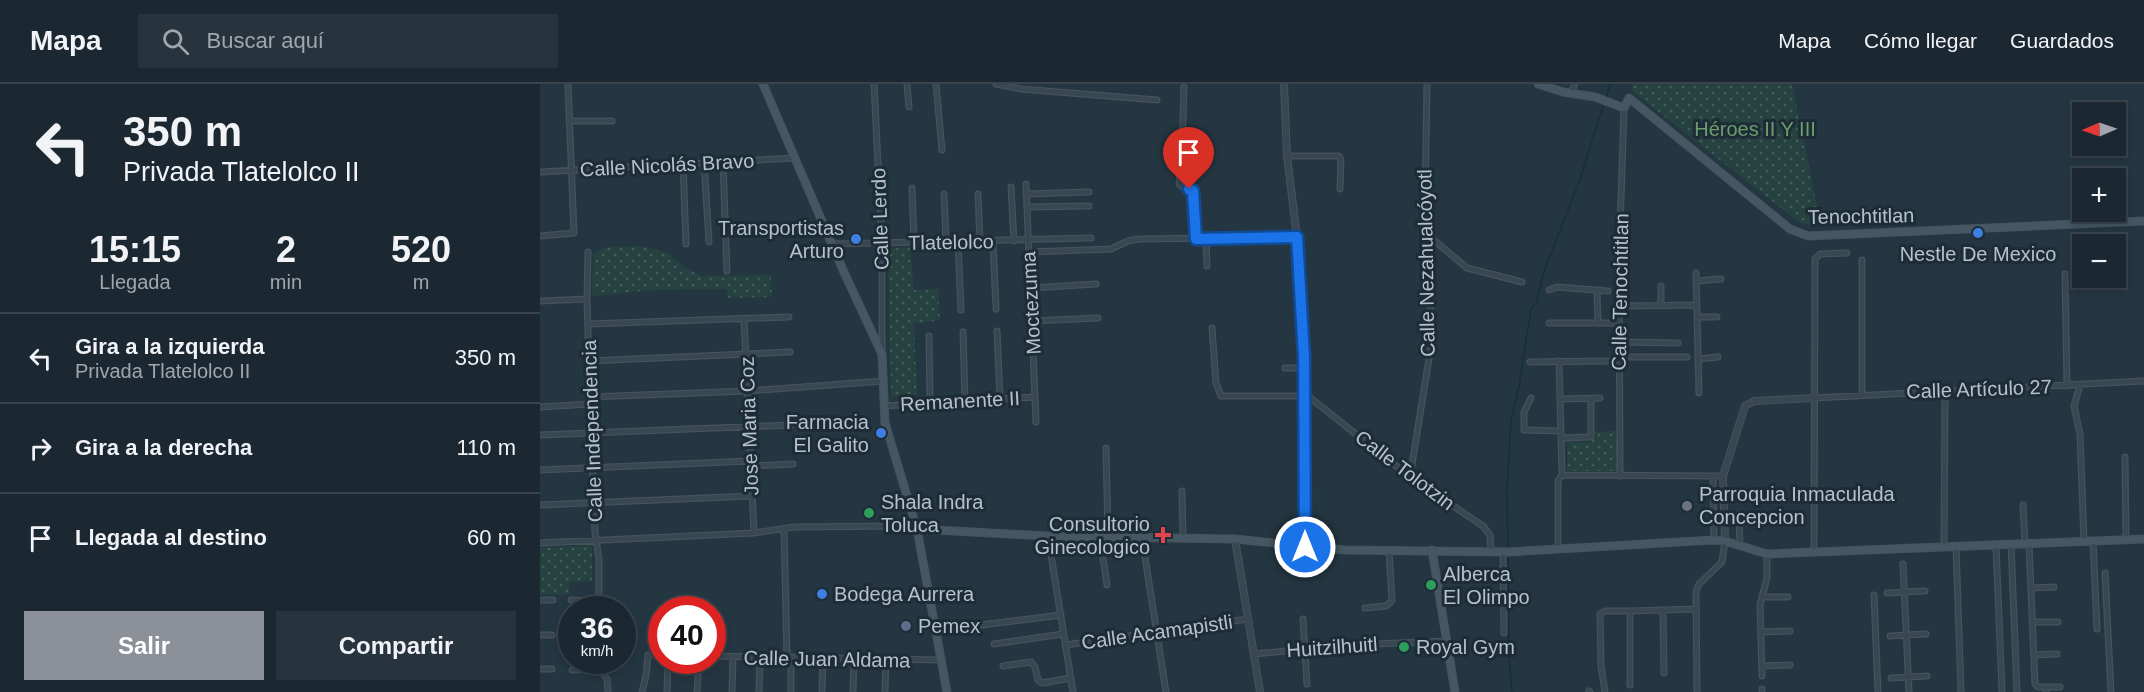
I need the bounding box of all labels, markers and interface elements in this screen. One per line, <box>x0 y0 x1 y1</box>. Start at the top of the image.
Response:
search box <box>138 14 558 68</box>
text: Mapa <box>30 25 102 56</box>
icon: search <box>159 25 192 58</box>
text: Buscar aquí <box>207 28 324 53</box>
text: Mapa <box>1778 29 1831 52</box>
text: Cómo llegar <box>1864 29 1977 52</box>
text: Guardados <box>2010 29 2114 52</box>
north arrow <box>2072 102 2126 156</box>
map controls <box>2072 102 2126 288</box>
icon: left <box>24 108 102 186</box>
text: 350 m <box>123 108 242 155</box>
park label: Héroes II Y III <box>1694 118 1816 140</box>
pin <box>1163 127 1214 189</box>
icon: arrive <box>1172 136 1205 169</box>
street label: Calle Nicolás Bravo <box>579 149 755 181</box>
text: Privada Tlatelolco II <box>123 157 360 187</box>
street label: Calle Lerdo <box>867 167 893 271</box>
button: + <box>2072 168 2126 222</box>
street label: Calle Nezahualcóyotl <box>1413 169 1439 357</box>
street label: Tenochtitlan <box>1807 204 1915 228</box>
street label: Calle Tenochtitlan <box>1608 213 1632 371</box>
place label: Transportistas Arturo <box>718 217 844 262</box>
marker: Nestle De Mexico <box>1971 226 1985 240</box>
text: 15:15 <box>89 229 181 270</box>
text: 2 <box>276 229 296 270</box>
text: 520 <box>391 229 451 270</box>
street label: Tlatelolco <box>908 230 994 254</box>
marker: Transportistas Arturo <box>849 232 863 246</box>
button: − <box>2072 234 2126 288</box>
place label: Nestle De Mexico <box>1900 243 2056 265</box>
street label: Moctezuma <box>1017 250 1045 355</box>
text: Llegada <box>99 271 171 293</box>
text: min <box>270 271 302 293</box>
text: m <box>413 271 429 293</box>
text: Gira a la izquierda <box>75 334 265 359</box>
street label: Calle Independencia <box>578 339 606 523</box>
icon: left <box>24 342 57 375</box>
text: 350 m <box>455 345 516 370</box>
street label: Jose Maria Coz <box>736 356 762 496</box>
text: Privada Tlatelolco II <box>75 360 250 382</box>
street label: Calle Artículo 27 <box>1906 375 2052 403</box>
street label: Remanente II <box>899 387 1021 415</box>
place label: Farmacia El Galito <box>786 411 870 456</box>
marker: Farmacia El Galito <box>874 426 888 440</box>
street label: Calle Tolotzin <box>1351 426 1459 514</box>
icon: right <box>24 432 57 465</box>
text: Gira a la derecha <box>75 435 252 460</box>
text: 110 m <box>456 435 516 460</box>
place label: Parroquia Inmaculada Concepcion <box>1699 483 1896 528</box>
place label: Shala Indra Toluca <box>881 491 984 536</box>
marker: Parroquia Inmaculada Concepcion <box>1680 499 1694 513</box>
marker: Shala Indra Toluca <box>862 506 876 520</box>
place label: Consultorio Ginecologico <box>1034 513 1150 558</box>
position arrow <box>1273 515 1337 579</box>
icon: arrive <box>24 522 57 555</box>
text: Llegada al destino <box>75 525 267 550</box>
text: 60 m <box>467 525 516 550</box>
marker: Consultorio Ginecologico <box>1154 526 1172 544</box>
place label: Alberca El Olimpo <box>1443 563 1530 608</box>
marker: Alberca El Olimpo <box>1424 578 1438 592</box>
place label: Bodega Aurrera <box>834 583 975 605</box>
marker: Bodega Aurrera <box>815 587 829 601</box>
speed limit sign: 40 <box>648 596 726 674</box>
button: Salir <box>24 611 264 680</box>
button: Compartir <box>276 611 516 680</box>
text: 36 <box>580 611 614 644</box>
street label: Calle Acamapistli <box>1080 611 1234 653</box>
place label: Pemex <box>918 615 980 637</box>
marker: Pemex <box>899 619 913 633</box>
street label: Huitzilhuitl <box>1286 633 1378 661</box>
place label: Royal Gym <box>1416 636 1515 658</box>
marker: Royal Gym <box>1397 640 1411 654</box>
text: km/h <box>581 642 613 659</box>
street label: Calle Juan Aldama <box>743 647 911 671</box>

